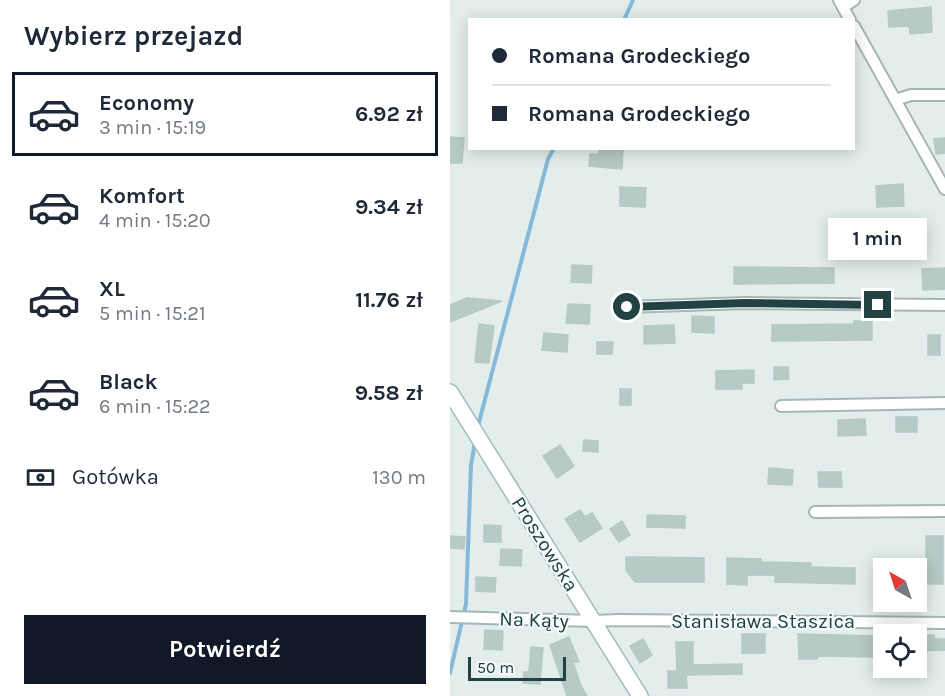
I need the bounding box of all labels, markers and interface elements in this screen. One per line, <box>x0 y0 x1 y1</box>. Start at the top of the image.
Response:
text: Wybierz przejazd <box>24 20 243 52</box>
text: Romana Grodeckiego <box>528 43 750 69</box>
icon: car <box>27 87 81 141</box>
text: Economy <box>99 90 194 116</box>
text: 6.92 zł <box>355 101 423 127</box>
text: Romana Grodeckiego <box>528 101 750 127</box>
text: 3 min · 15:19 <box>99 116 206 139</box>
icon: car <box>27 180 81 234</box>
text: Komfort <box>99 183 185 209</box>
text: 9.34 zł <box>355 194 423 220</box>
text: 4 min · 15:20 <box>99 209 211 232</box>
callout: 1 min <box>828 218 928 260</box>
text: 1 min <box>852 227 903 250</box>
icon: car <box>27 273 81 327</box>
text: XL <box>99 276 125 302</box>
text: 11.76 zł <box>355 287 423 313</box>
route end <box>864 291 891 318</box>
route start <box>613 293 640 320</box>
text: 5 min · 15:21 <box>99 302 206 325</box>
icon: car <box>27 366 81 420</box>
text: Black <box>99 369 158 395</box>
text: 9.58 zł <box>355 380 423 406</box>
text: 6 min · 15:22 <box>99 395 211 418</box>
icon: cash <box>24 461 57 494</box>
text: Gotówka <box>72 464 159 490</box>
text: 130 m <box>372 466 426 489</box>
street label: Proszowska <box>507 492 583 596</box>
north arrow <box>873 558 927 612</box>
map controls <box>873 558 927 678</box>
street label: Na Kąty <box>499 607 569 633</box>
street label: Stanisława Staszica <box>671 610 855 633</box>
button: Potwierdź <box>24 615 426 684</box>
button: locate <box>873 624 927 678</box>
scale bar <box>468 654 566 682</box>
text: 50 m <box>477 658 514 677</box>

